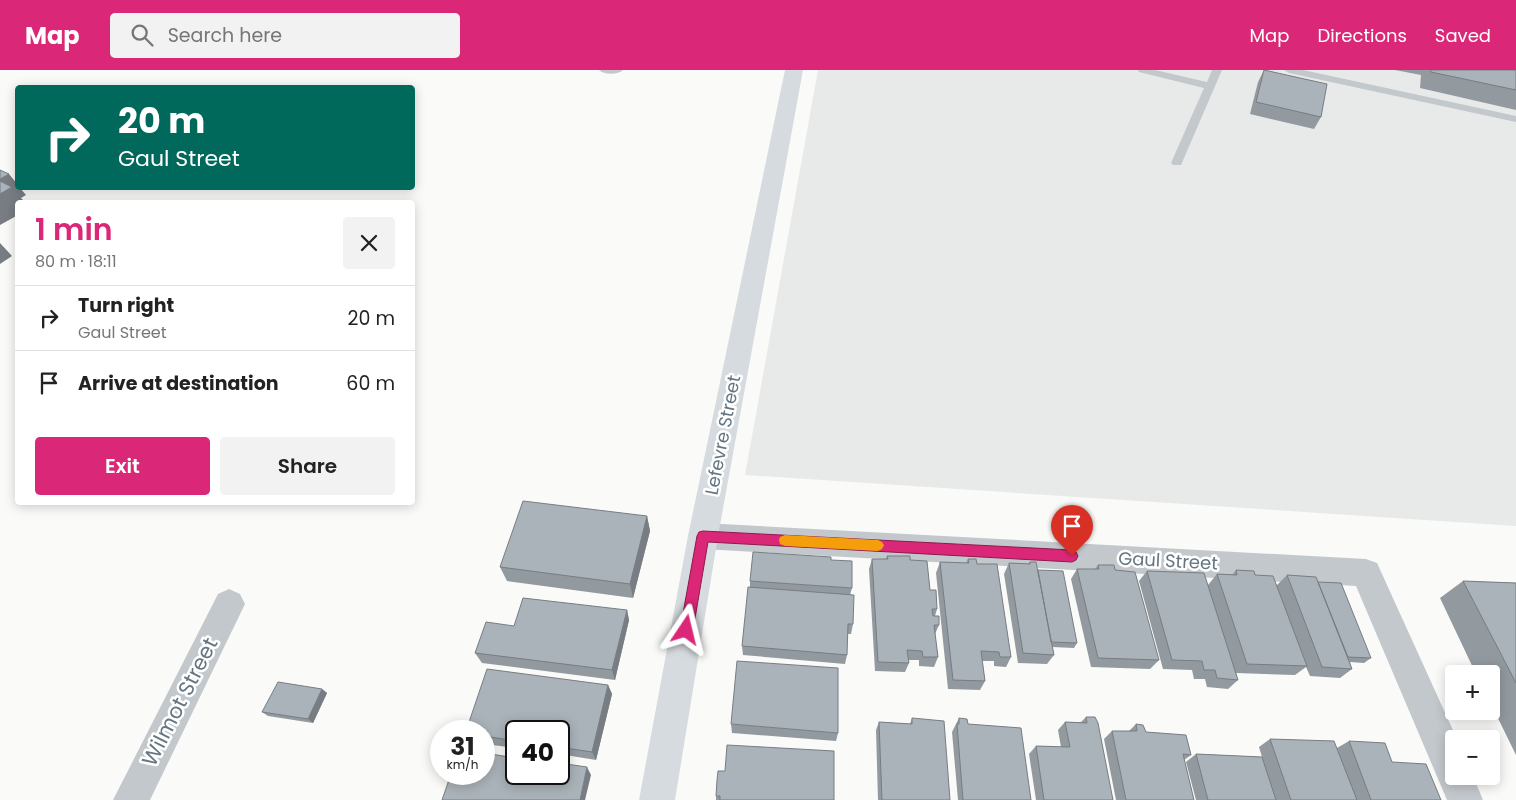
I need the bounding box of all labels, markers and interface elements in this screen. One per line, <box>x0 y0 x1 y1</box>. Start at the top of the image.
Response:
search box <box>110 13 460 58</box>
text: Map <box>25 19 80 52</box>
icon: search <box>128 21 156 49</box>
text: Search here <box>168 22 282 49</box>
text: Map <box>1250 23 1289 48</box>
text: Directions <box>1317 23 1407 48</box>
text: Saved <box>1435 23 1491 48</box>
text: 20 m <box>118 96 205 145</box>
icon: right <box>35 105 100 170</box>
text: Gaul Street <box>118 143 240 174</box>
text: 1 min <box>35 208 113 251</box>
button: close <box>343 217 395 269</box>
text: 80 m · 18:11 <box>35 250 117 273</box>
text: Turn right <box>78 292 174 319</box>
icon: right <box>35 304 63 332</box>
text: 20 m <box>347 305 395 332</box>
text: Gaul Street <box>78 321 167 344</box>
icon: arrive <box>35 369 63 397</box>
text: Arrive at destination <box>78 370 279 397</box>
text: 60 m <box>346 370 395 397</box>
street label: Lefevre Street <box>699 373 746 497</box>
button: Exit <box>35 437 210 495</box>
button: Share <box>220 437 395 495</box>
pin <box>1051 505 1093 556</box>
icon: arrive <box>1058 512 1086 540</box>
street label: Gaul Street <box>1118 545 1218 576</box>
position arrow <box>659 603 711 655</box>
street label: Wilmot Street <box>135 633 224 771</box>
map controls <box>1445 665 1500 785</box>
button: + <box>1445 665 1500 720</box>
speed limit sign: 40 <box>505 720 570 785</box>
text: 31 <box>450 729 475 764</box>
button: − <box>1445 730 1500 785</box>
text: km/h <box>447 756 478 773</box>

